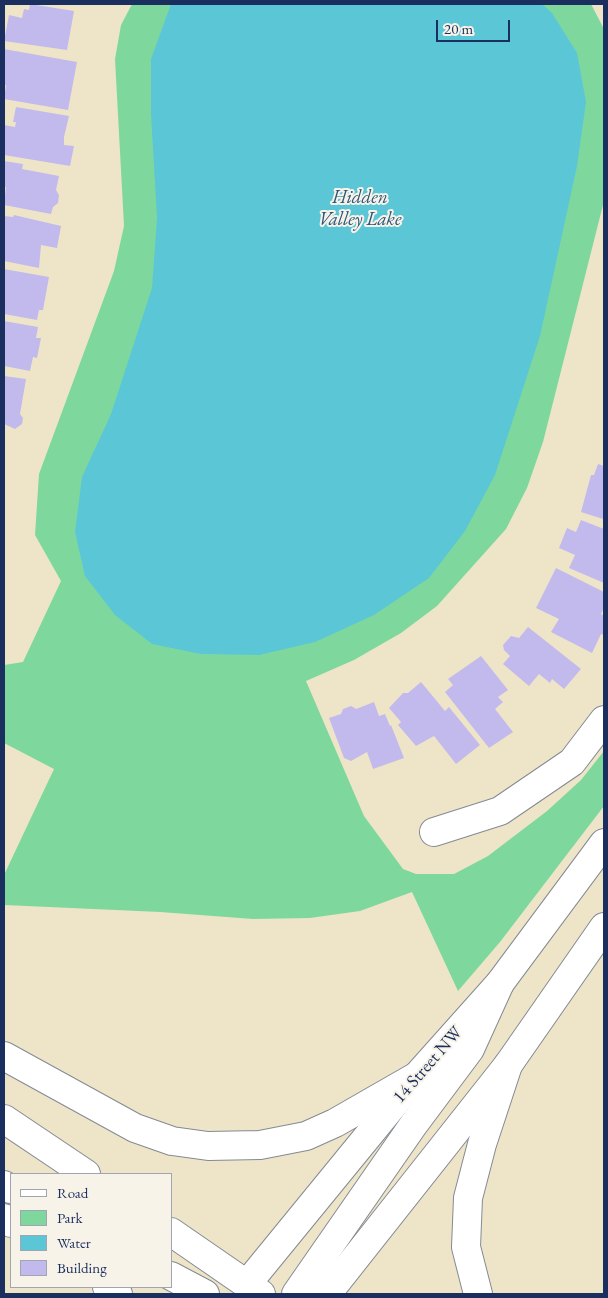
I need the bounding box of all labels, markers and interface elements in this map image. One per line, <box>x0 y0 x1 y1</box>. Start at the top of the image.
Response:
scale bar <box>438 10 512 42</box>
text: 20 m <box>444 19 473 38</box>
water label: Hidden Valley Lake <box>319 187 401 231</box>
street label: 14 Street NW <box>389 1022 467 1108</box>
legend <box>10 1173 172 1288</box>
text: Road <box>57 1183 88 1202</box>
text: Park <box>57 1208 83 1227</box>
text: Water <box>57 1233 91 1252</box>
text: Building <box>57 1258 107 1277</box>

